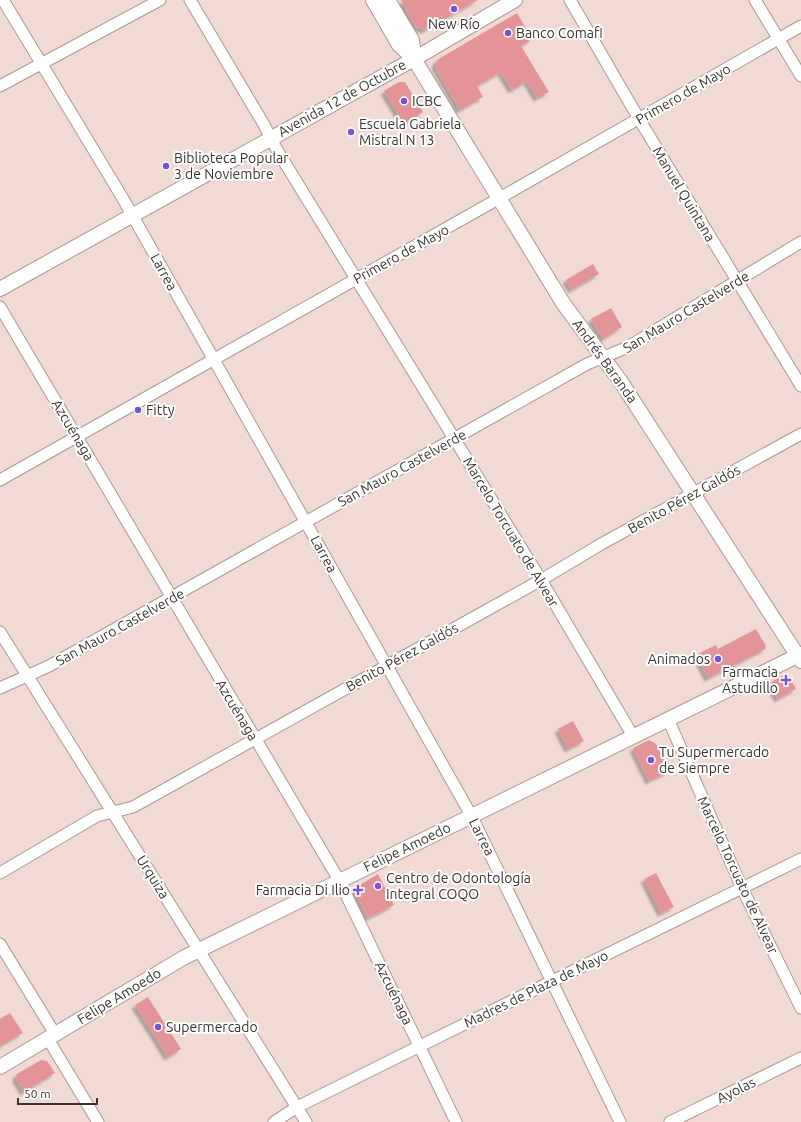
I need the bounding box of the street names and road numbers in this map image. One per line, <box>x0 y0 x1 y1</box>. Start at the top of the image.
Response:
street label: Avenida 12 de Octubre <box>275 56 409 140</box>
street label: Primero de Mayo <box>633 60 733 128</box>
street label: Manuel Quintana <box>649 144 719 244</box>
street label: Primero de Mayo <box>350 221 452 287</box>
street label: Larrea <box>147 251 181 293</box>
street label: San Mauro Castelverde <box>620 268 752 356</box>
street label: Andrés Baranda <box>569 316 641 406</box>
street label: Azcuénaga <box>49 397 97 463</box>
street label: San Mauro Castelverde <box>335 426 469 510</box>
street label: Marcelo Torcuato de Alvear <box>460 454 563 610</box>
street label: Benito Pérez Galdós <box>625 461 743 537</box>
street label: Larrea <box>307 533 341 575</box>
street label: San Mauro Castelverde <box>53 585 187 669</box>
street label: Benito Pérez Galdós <box>343 619 461 695</box>
street label: Azcuénaga <box>213 677 261 743</box>
street label: Marcelo Torcuato de Alvear <box>694 794 782 957</box>
street label: Larrea <box>466 816 498 858</box>
street label: Felipe Amoedo <box>361 819 453 875</box>
street label: Urquiza <box>133 852 173 902</box>
street label: Madres de Plaza de Mayo <box>461 947 611 1031</box>
street label: Azcuénaga <box>372 959 416 1027</box>
street label: Felipe Amoedo <box>74 965 164 1027</box>
street label: Ayolas <box>714 1074 758 1106</box>

